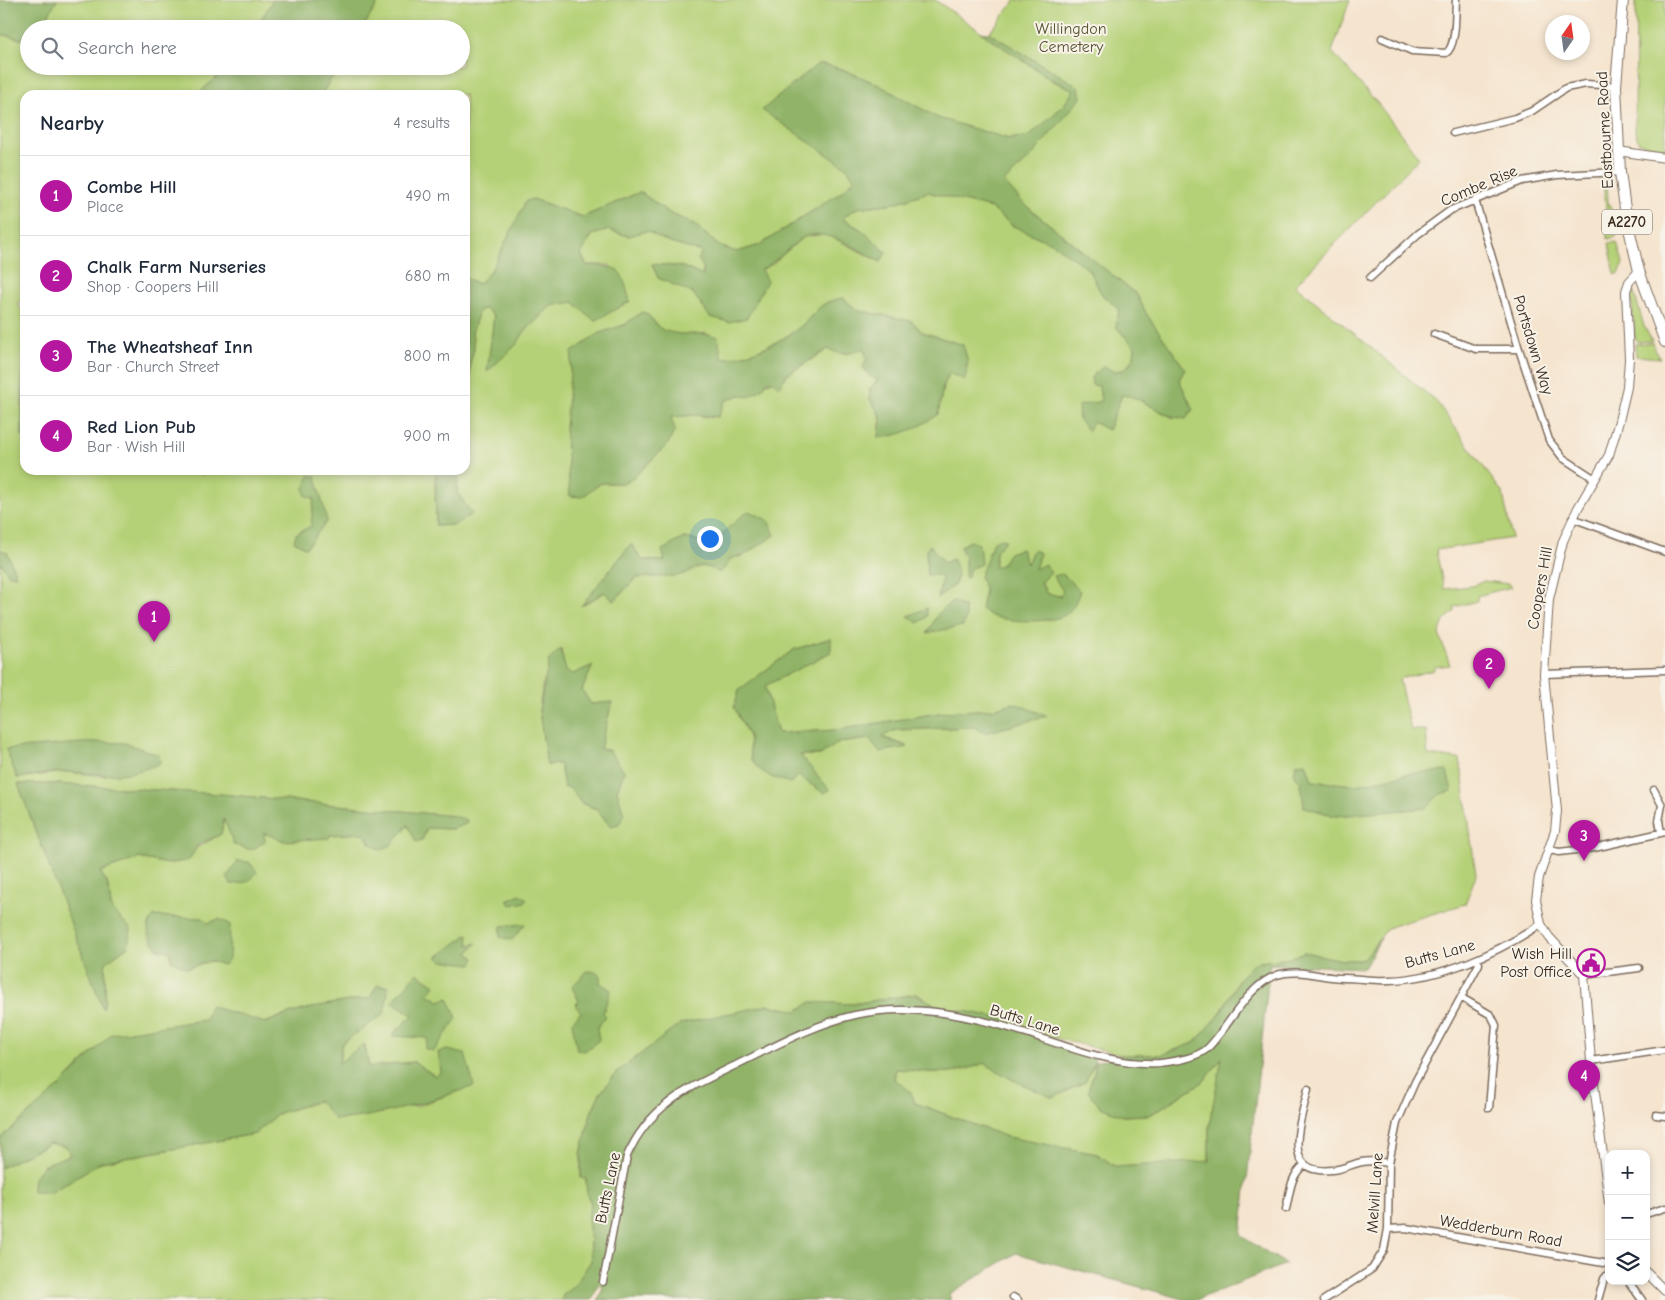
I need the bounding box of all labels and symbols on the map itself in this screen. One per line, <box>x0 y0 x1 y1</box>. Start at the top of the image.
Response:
north arrow <box>1545 15 1590 60</box>
park label: Willingdon Cemetery <box>1035 20 1107 56</box>
street label: Eastbourne Road <box>1593 71 1617 189</box>
street label: Combe Rise <box>1438 162 1520 210</box>
road number: A2270 <box>1602 210 1652 234</box>
street label: Portsdown Way <box>1509 293 1557 398</box>
your location <box>697 526 723 552</box>
street label: Coopers Hill <box>1524 545 1556 631</box>
pin: 1 <box>138 601 170 642</box>
pin: 2 <box>1473 648 1505 689</box>
pin: 3 <box>1568 820 1600 861</box>
street label: Butts Lane <box>1403 936 1477 972</box>
place label: Wish Hill Post Office <box>1500 945 1572 981</box>
public building icon: Wish Hill Post Office <box>1576 948 1606 978</box>
street label: Butts Lane <box>988 1001 1062 1039</box>
pin: 4 <box>1568 1060 1600 1101</box>
street label: Butts Lane <box>592 1151 624 1225</box>
street label: Melvill Lane <box>1363 1152 1387 1234</box>
street label: Wedderburn Road <box>1438 1211 1564 1251</box>

